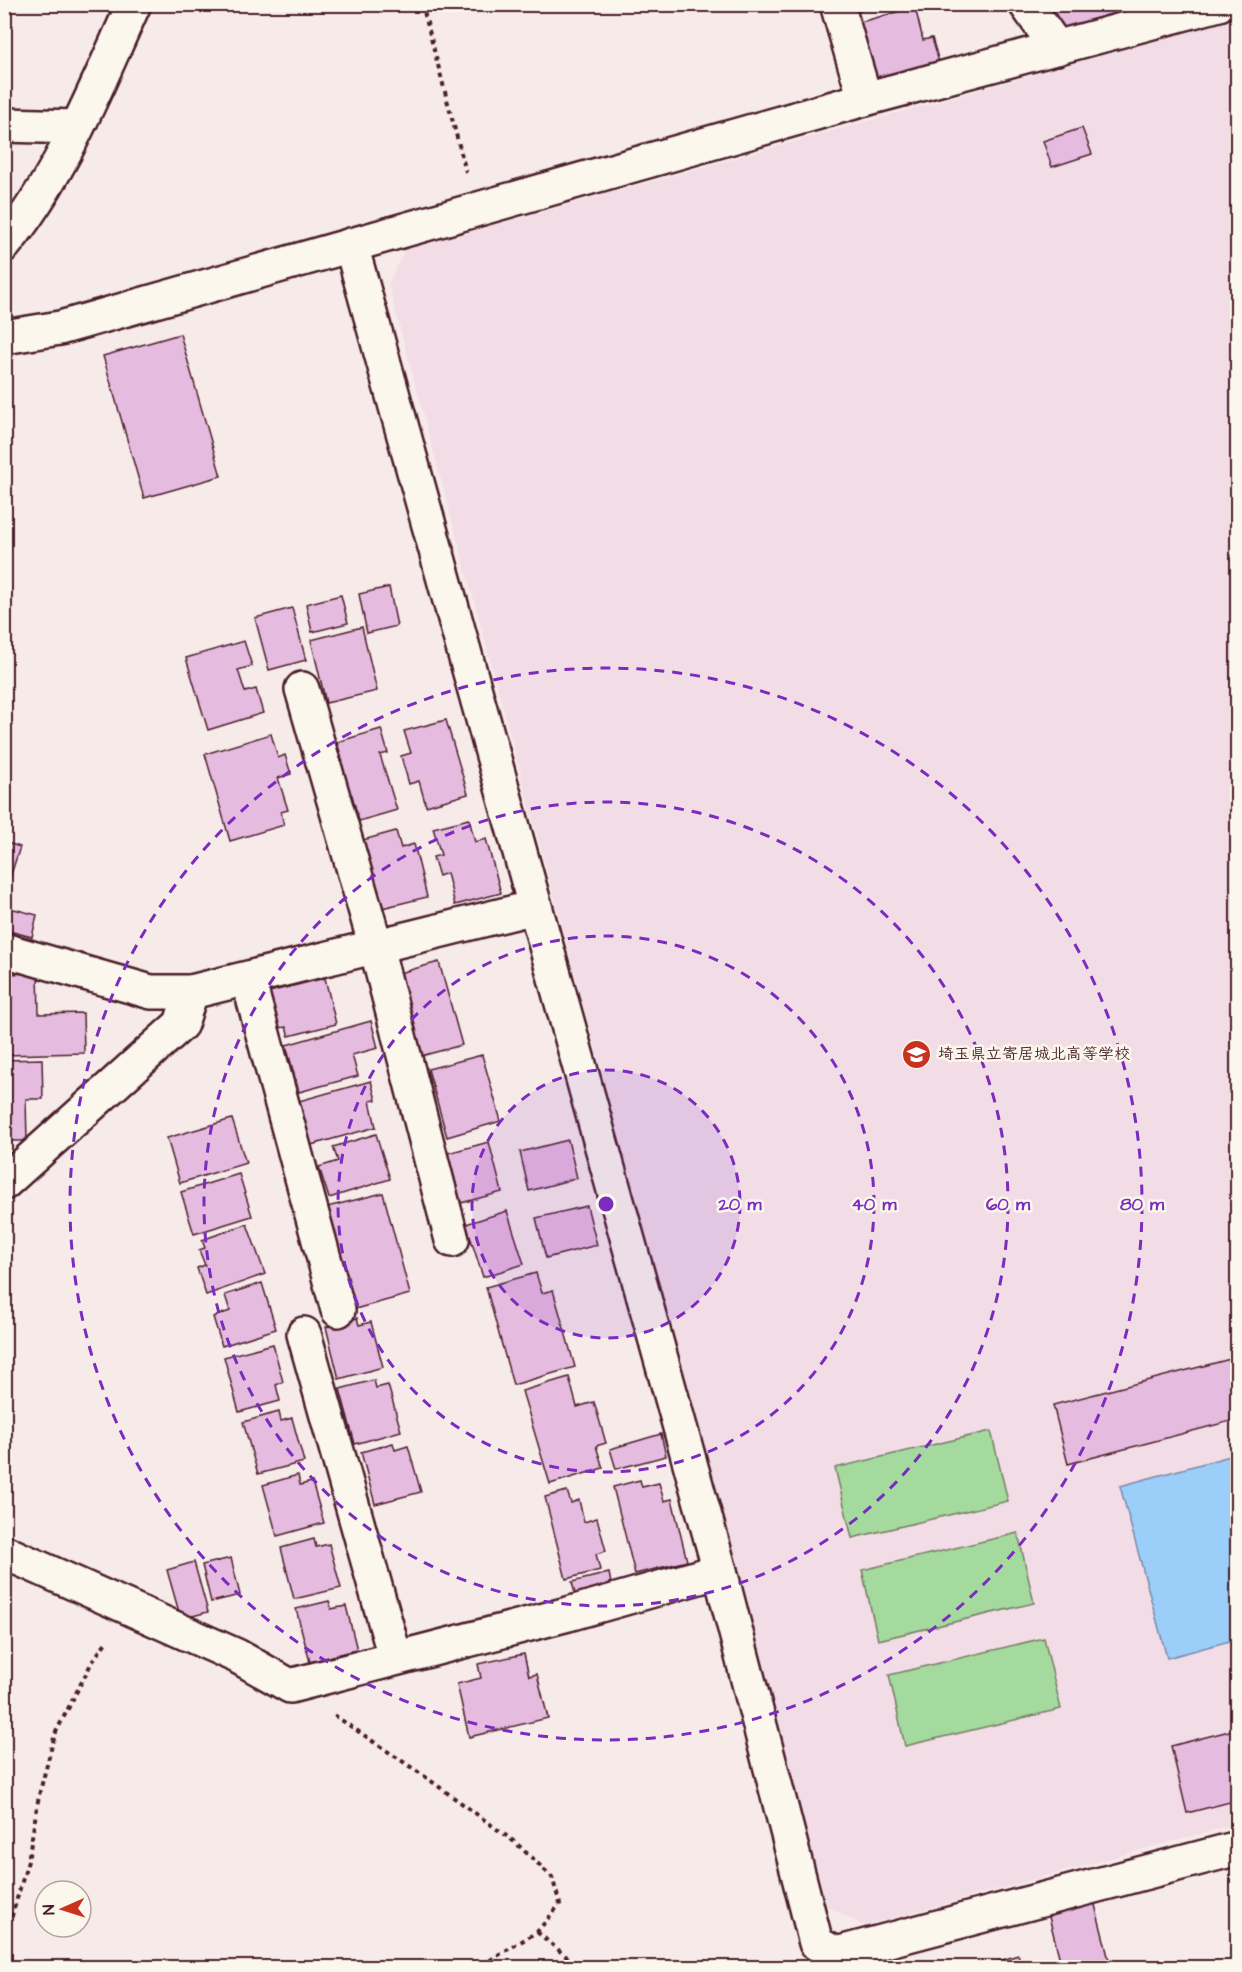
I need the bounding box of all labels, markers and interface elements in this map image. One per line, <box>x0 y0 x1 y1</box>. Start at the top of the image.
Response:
school or university icon: 埼玉県立寄居城北高等学校 <box>901 1038 933 1070</box>
place label: 埼玉県立寄居城北高等学校 <box>938 1043 1130 1065</box>
text: 20 m <box>718 1192 762 1217</box>
text: 40 m <box>852 1192 897 1217</box>
text: 60 m <box>986 1192 1031 1217</box>
text: 80 m <box>1120 1192 1165 1217</box>
centre of rings <box>596 1194 616 1214</box>
north arrow <box>33 1879 93 1939</box>
text: N <box>38 1904 60 1915</box>

